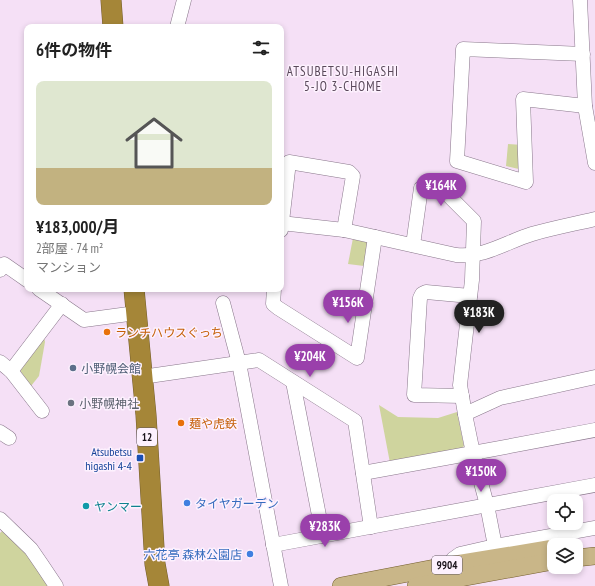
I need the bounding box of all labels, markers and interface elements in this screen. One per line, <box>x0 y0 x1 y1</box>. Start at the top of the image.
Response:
icon: filters <box>250 37 272 59</box>
text: 6件の物件 <box>36 39 112 61</box>
district label: ATSUBETSU-HIGASHI 5-JO 3-CHOME <box>287 63 399 95</box>
icon: home <box>118 107 190 179</box>
pin: ¥164K <box>413 173 469 207</box>
text: ¥164K <box>425 177 457 194</box>
text: ¥183,000/月 <box>36 216 120 238</box>
text: 2部屋 · 74 m² <box>36 240 103 257</box>
text: マンション <box>36 259 101 276</box>
pin: ¥156K <box>320 290 376 324</box>
text: ¥156K <box>332 294 364 311</box>
pin: ¥183K <box>451 300 507 334</box>
text: ¥183K <box>463 304 495 321</box>
place label: ランチハウスぐっち <box>115 325 223 340</box>
marker: ランチハウスぐっち <box>102 327 112 337</box>
pin: ¥204K <box>282 344 338 378</box>
text: ¥204K <box>294 348 326 365</box>
place label: 小野幌会館 <box>81 361 141 376</box>
marker: 小野幌会館 <box>68 363 78 373</box>
place label: 小野幌神社 <box>79 396 139 411</box>
marker: 小野幌神社 <box>66 398 76 408</box>
place label: 麺や虎鉄 <box>189 416 237 431</box>
marker: 麺や虎鉄 <box>176 418 186 428</box>
road number: 12 <box>137 428 157 446</box>
place label: Atsubetsu higashi 4-4 <box>85 444 133 473</box>
marker: Atsubetsu higashi 4-4 <box>135 453 145 463</box>
pin: ¥150K <box>453 459 509 493</box>
text: ¥150K <box>465 463 497 480</box>
map controls <box>547 494 583 574</box>
button: locate <box>547 494 583 530</box>
place label: タイヤガーデン <box>195 496 279 511</box>
marker: タイヤガーデン <box>182 498 192 508</box>
place label: ヤンマー <box>94 499 142 514</box>
marker: ヤンマー <box>81 501 91 511</box>
pin: ¥283K <box>297 514 353 548</box>
text: ¥283K <box>309 518 341 535</box>
button: layers <box>547 538 583 574</box>
place label: 六花亭 森林公園店 <box>143 547 242 562</box>
marker: 六花亭 森林公園店 <box>245 549 255 559</box>
road number: 9904 <box>432 556 462 574</box>

